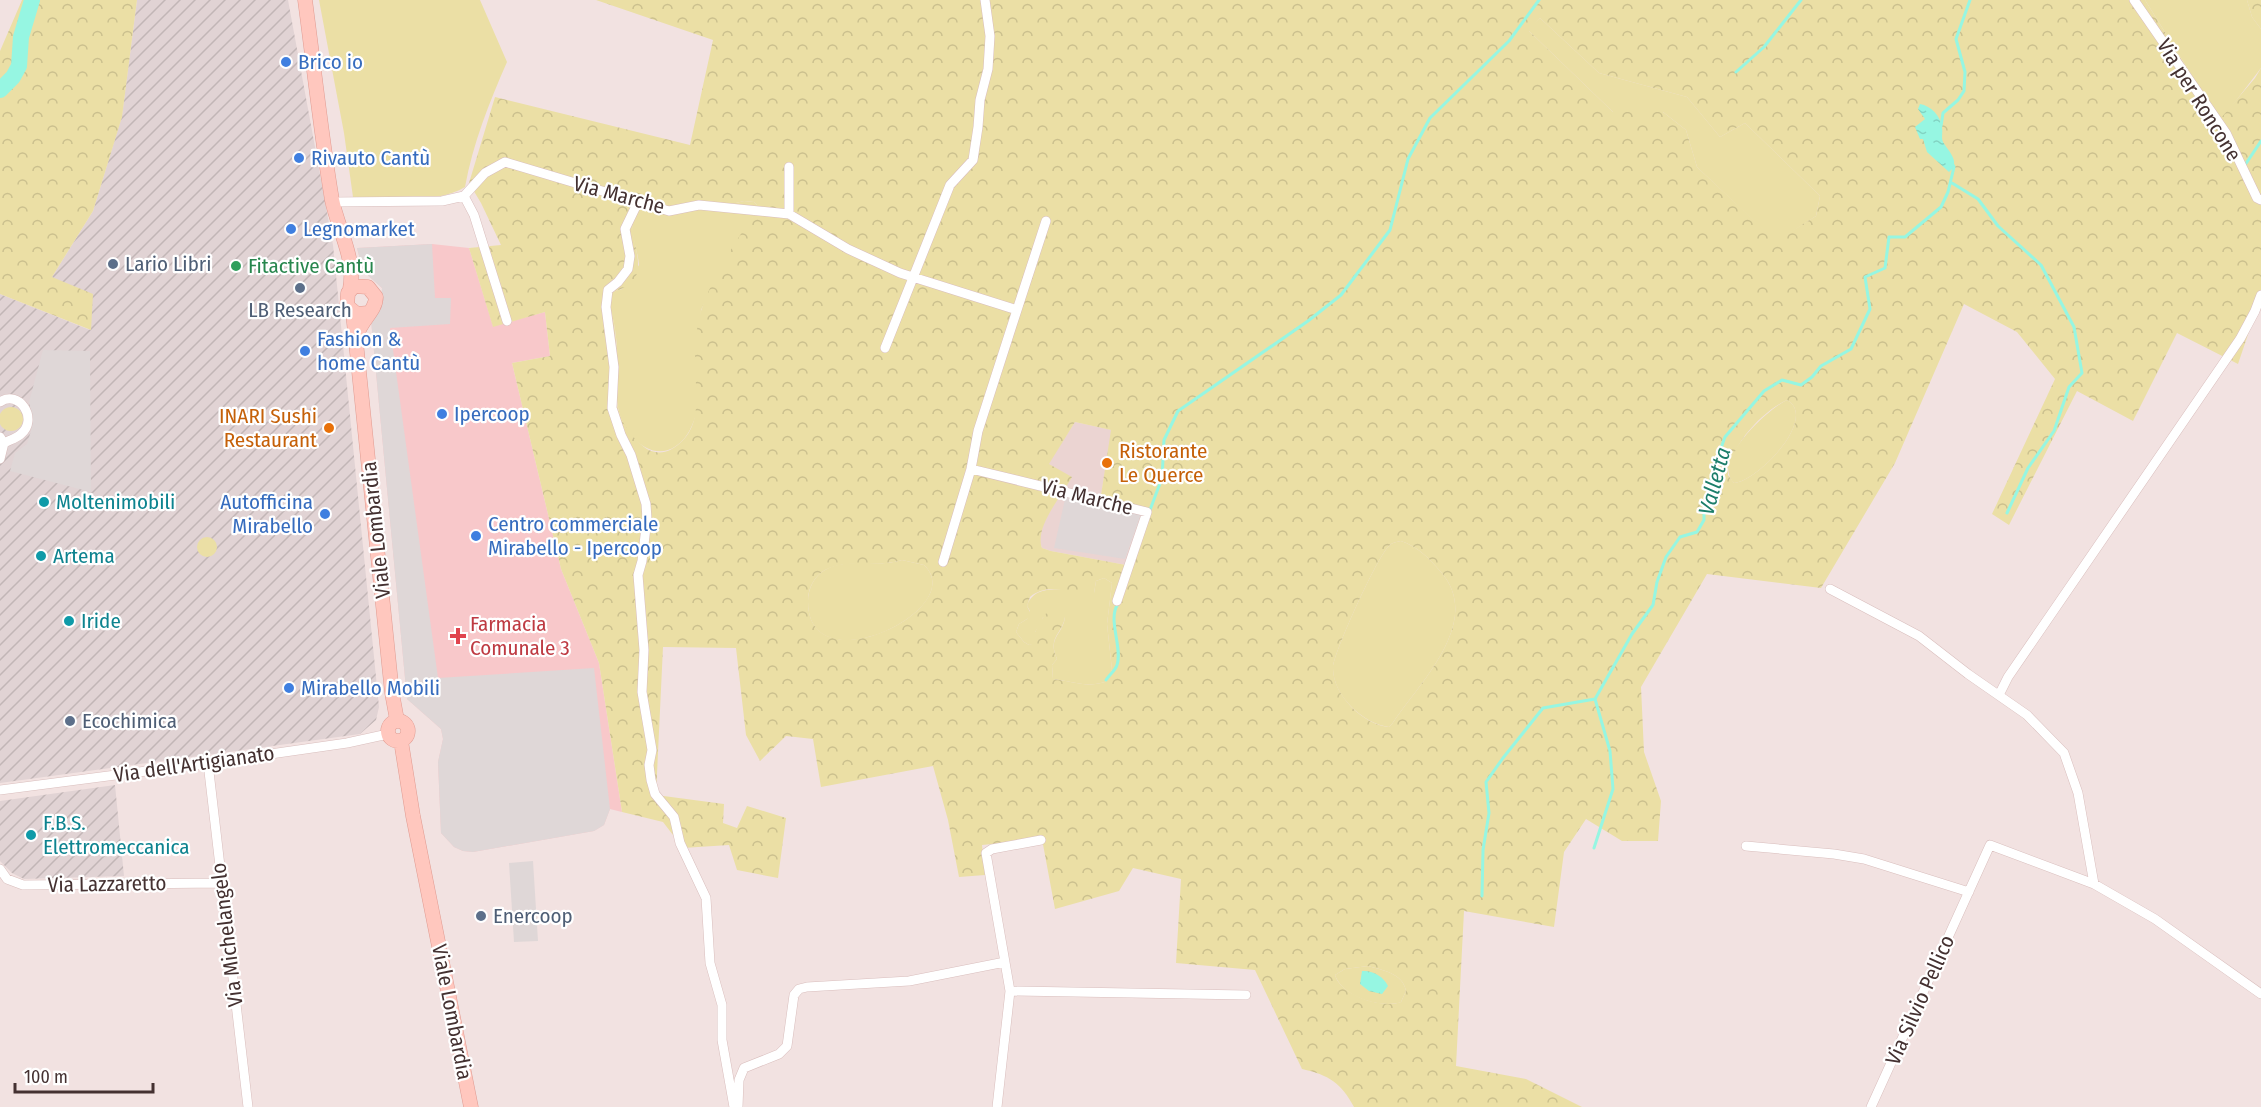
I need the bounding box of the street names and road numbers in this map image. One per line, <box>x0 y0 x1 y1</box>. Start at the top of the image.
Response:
street label: Via per Roncone <box>2151 34 2247 166</box>
street label: Via Marche <box>570 170 668 220</box>
street label: Viale Lombardia <box>356 460 396 600</box>
street label: Via Marche <box>1038 473 1136 521</box>
street label: Via dell'Artigianato <box>112 740 276 788</box>
street label: Via Michelangelo <box>205 861 249 1009</box>
street label: Via Lazzaretto <box>47 870 167 898</box>
street label: Via Silvio Pellico <box>1880 931 1960 1069</box>
street label: Viale Lombardia <box>426 942 478 1082</box>

